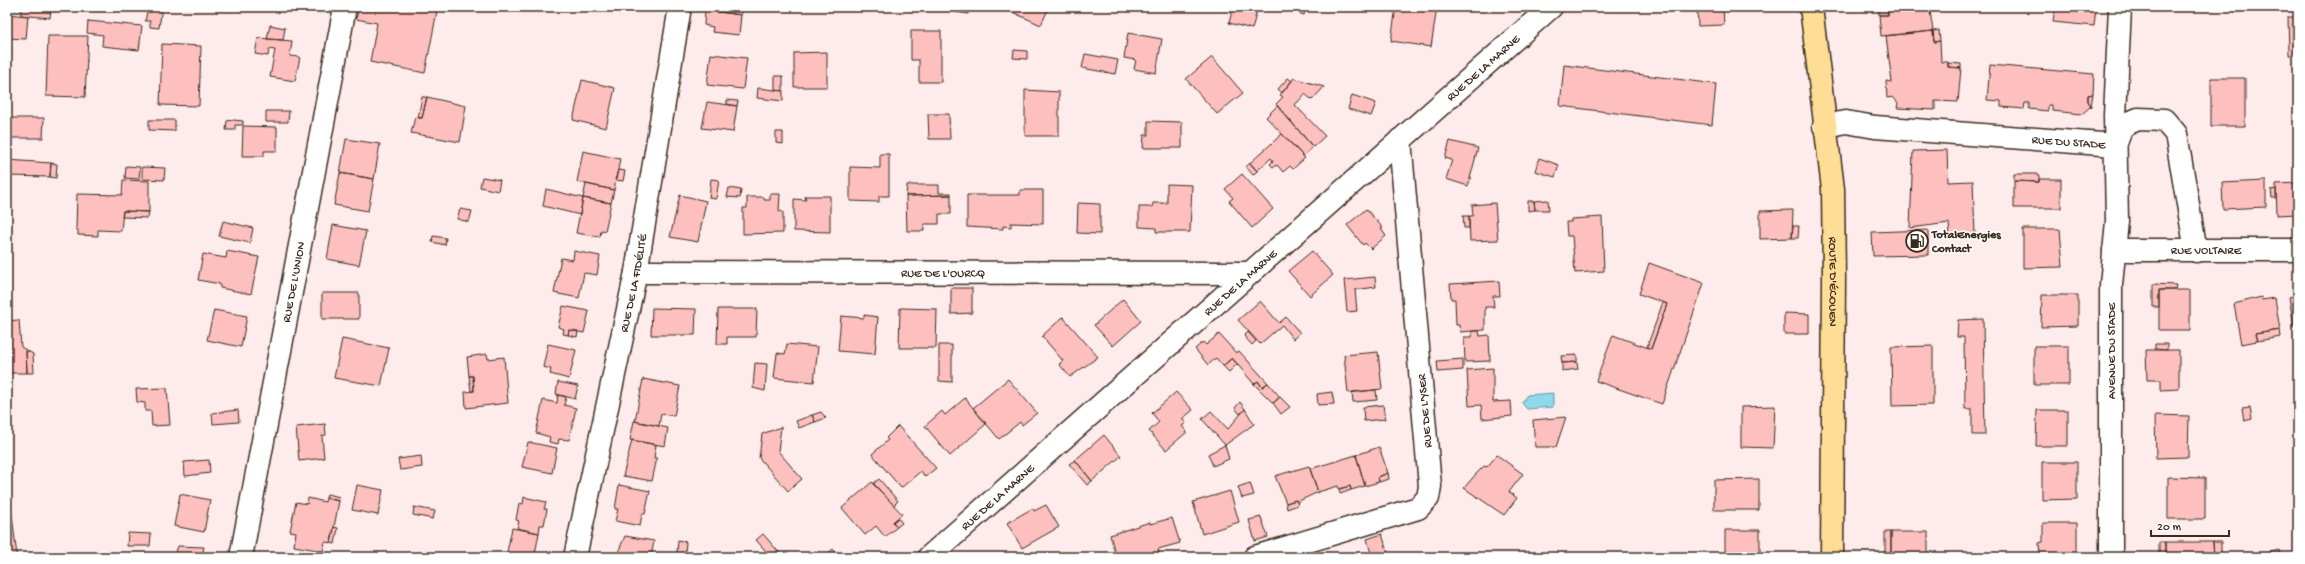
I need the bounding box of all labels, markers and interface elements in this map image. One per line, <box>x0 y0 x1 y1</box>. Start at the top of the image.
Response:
street label: RUE DE LA MARNE <box>1444 33 1524 105</box>
street label: RUE DU STADE <box>2031 134 2106 153</box>
fuel station icon: TotalEnergies Contact <box>1904 228 1930 254</box>
place label: TotalEnergies Contact <box>1931 229 2001 257</box>
street label: RUE DE LA FIDÉLITÉ <box>618 233 651 334</box>
street label: ROUTE D'ÉCOUEN <box>1825 237 1839 327</box>
street label: RUE DE L'UNION <box>281 241 310 324</box>
street label: RUE VOLTAIRE <box>2171 245 2242 259</box>
street label: RUE DE LA MARNE <box>1202 247 1281 320</box>
street label: RUE DE L'OURCQ <box>901 267 985 282</box>
street label: AVENUE DU STADE <box>2106 302 2120 399</box>
street label: RUE DE L'YSER <box>1416 373 1436 448</box>
street label: RUE DE LA MARNE <box>959 462 1038 534</box>
scale bar <box>2151 512 2229 538</box>
text: 20 m <box>2157 521 2182 535</box>

